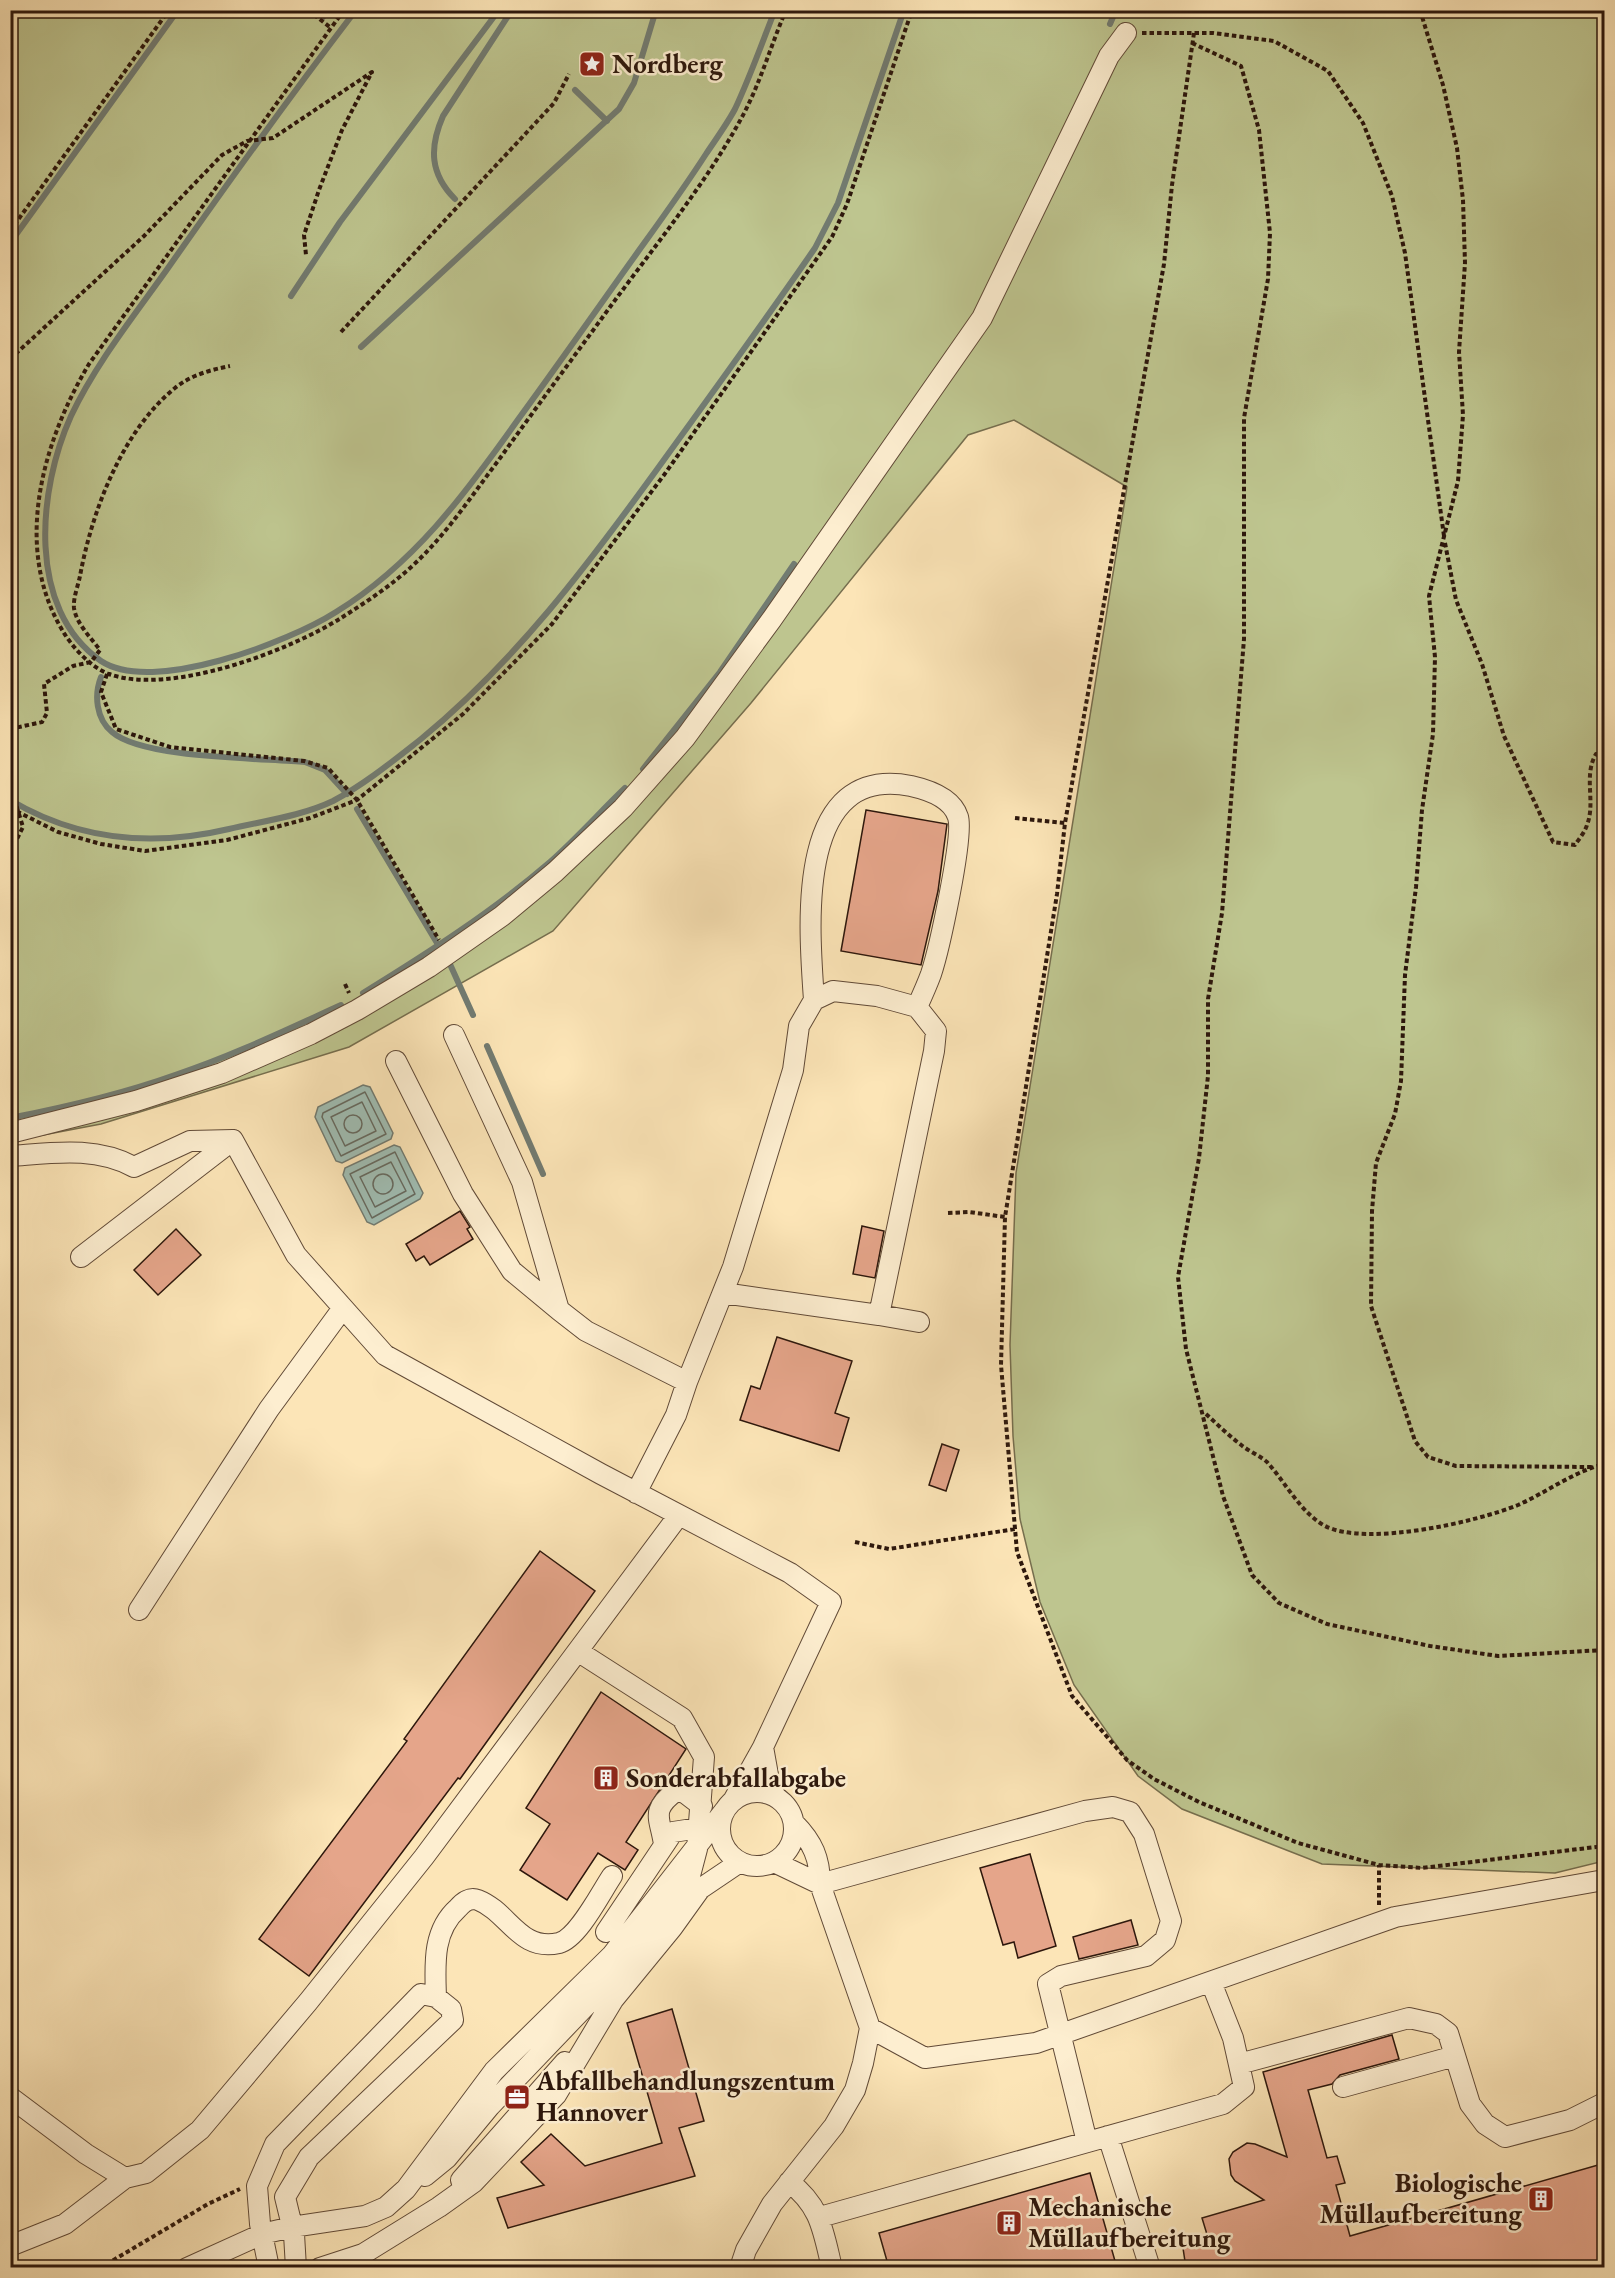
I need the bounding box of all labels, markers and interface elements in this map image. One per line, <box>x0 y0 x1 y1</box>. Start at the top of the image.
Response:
place label: Nordberg <box>612 46 724 81</box>
place icon: Nordberg <box>577 49 607 79</box>
place label: Sonderabfallabgabe <box>626 1760 846 1795</box>
building icon: Sonderabfallabgabe <box>591 1763 621 1793</box>
place label: Abfallbehandlungszentum Hannover <box>535 2063 835 2129</box>
office icon: Abfallbehandlungszentum Hannover <box>502 2082 532 2112</box>
place label: Biologische Müllaufbereitung <box>1320 2165 1522 2231</box>
building icon: Biologische Müllaufbereitung <box>1526 2184 1556 2214</box>
place label: Mechanische Müllaufbereitung <box>1028 2189 1231 2255</box>
building icon: Mechanische Müllaufbereitung <box>994 2208 1024 2238</box>

